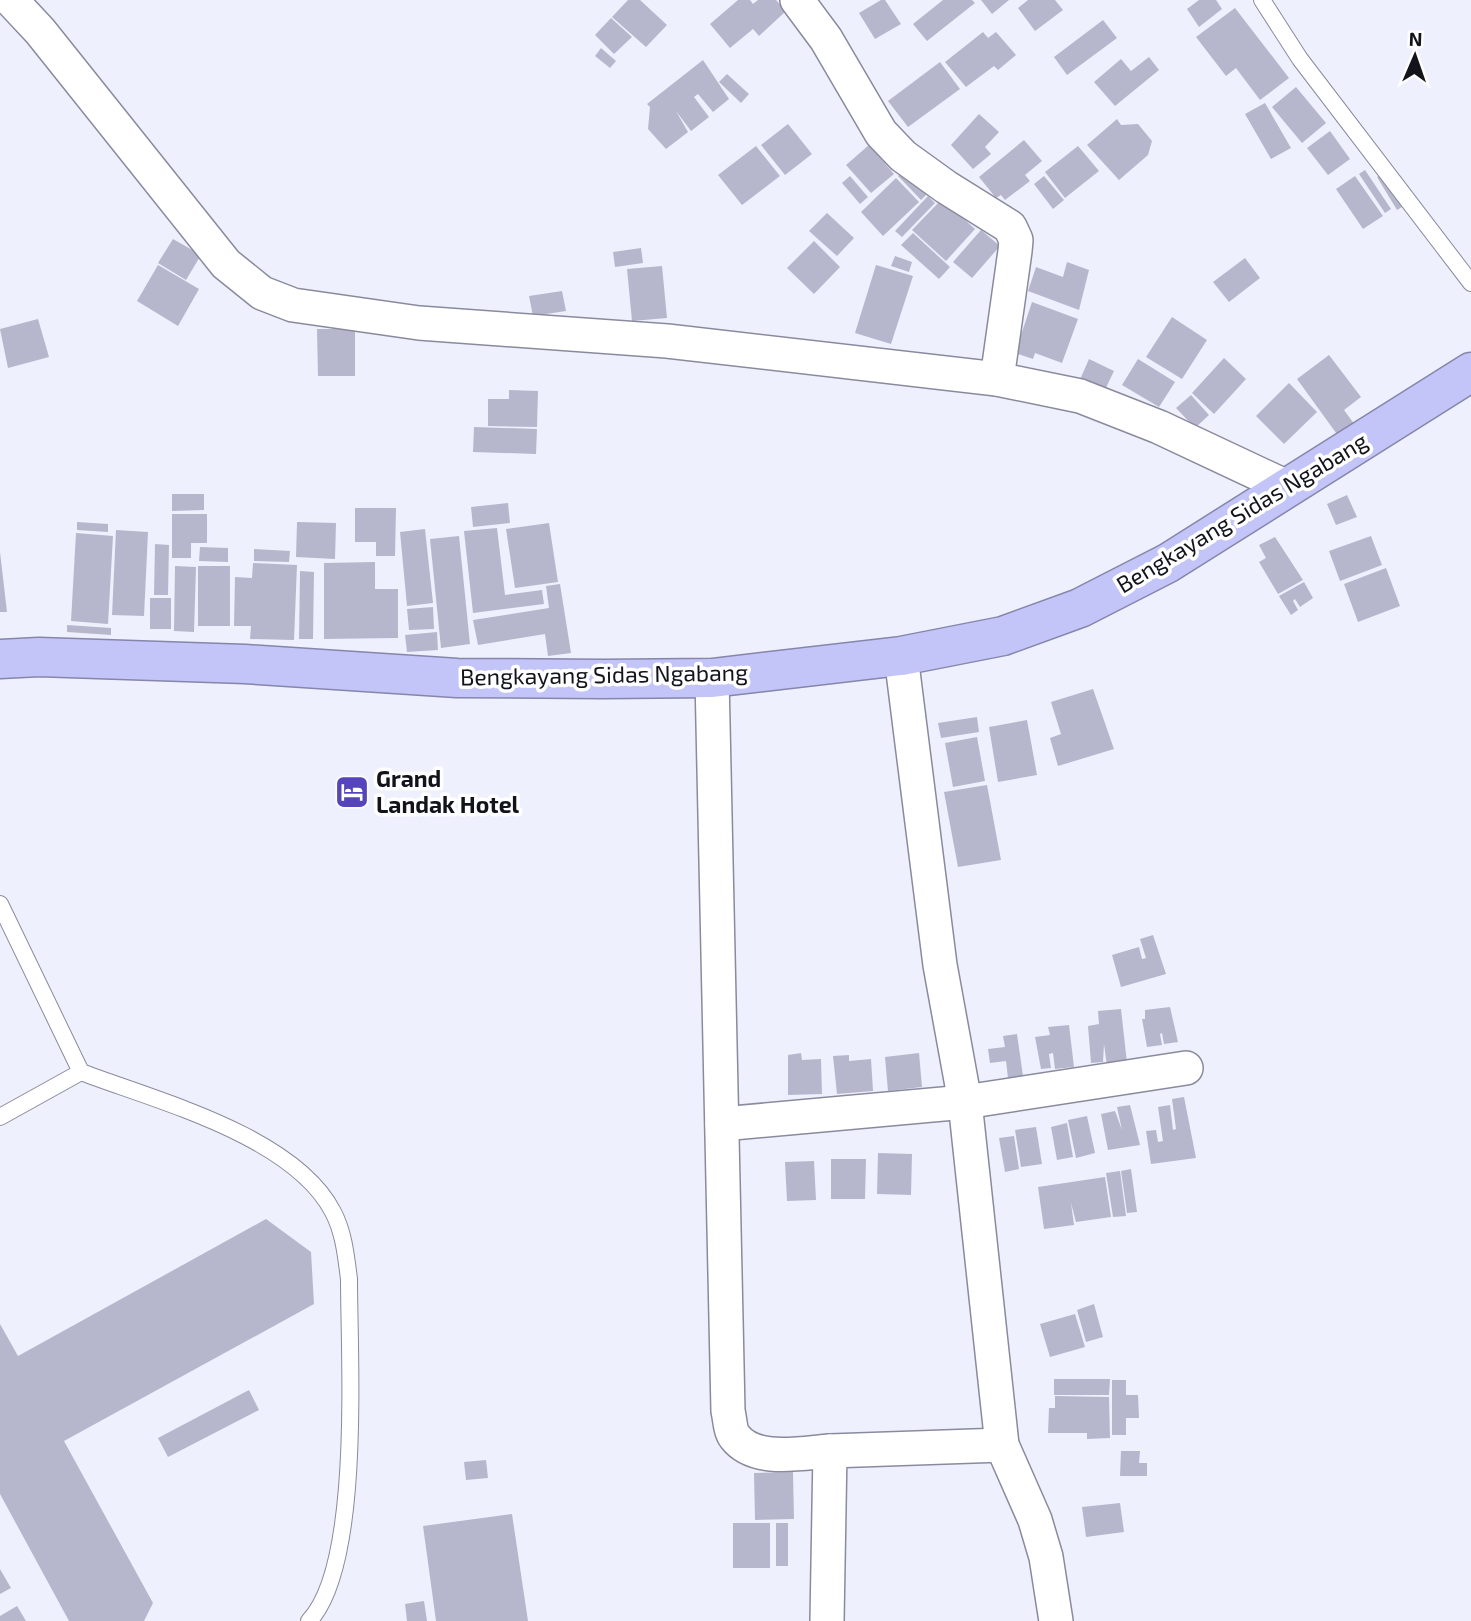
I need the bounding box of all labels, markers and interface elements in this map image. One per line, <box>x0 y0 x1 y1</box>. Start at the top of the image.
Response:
north arrow <box>1380 21 1450 91</box>
text: N <box>1408 27 1423 50</box>
street label: Bengkayang Sidas Ngabang <box>1111 426 1372 598</box>
street label: Bengkayang Sidas Ngabang <box>460 657 748 691</box>
place label: Grand Landak Hotel <box>376 764 520 818</box>
hotel icon: Grand Landak Hotel <box>333 773 371 811</box>

